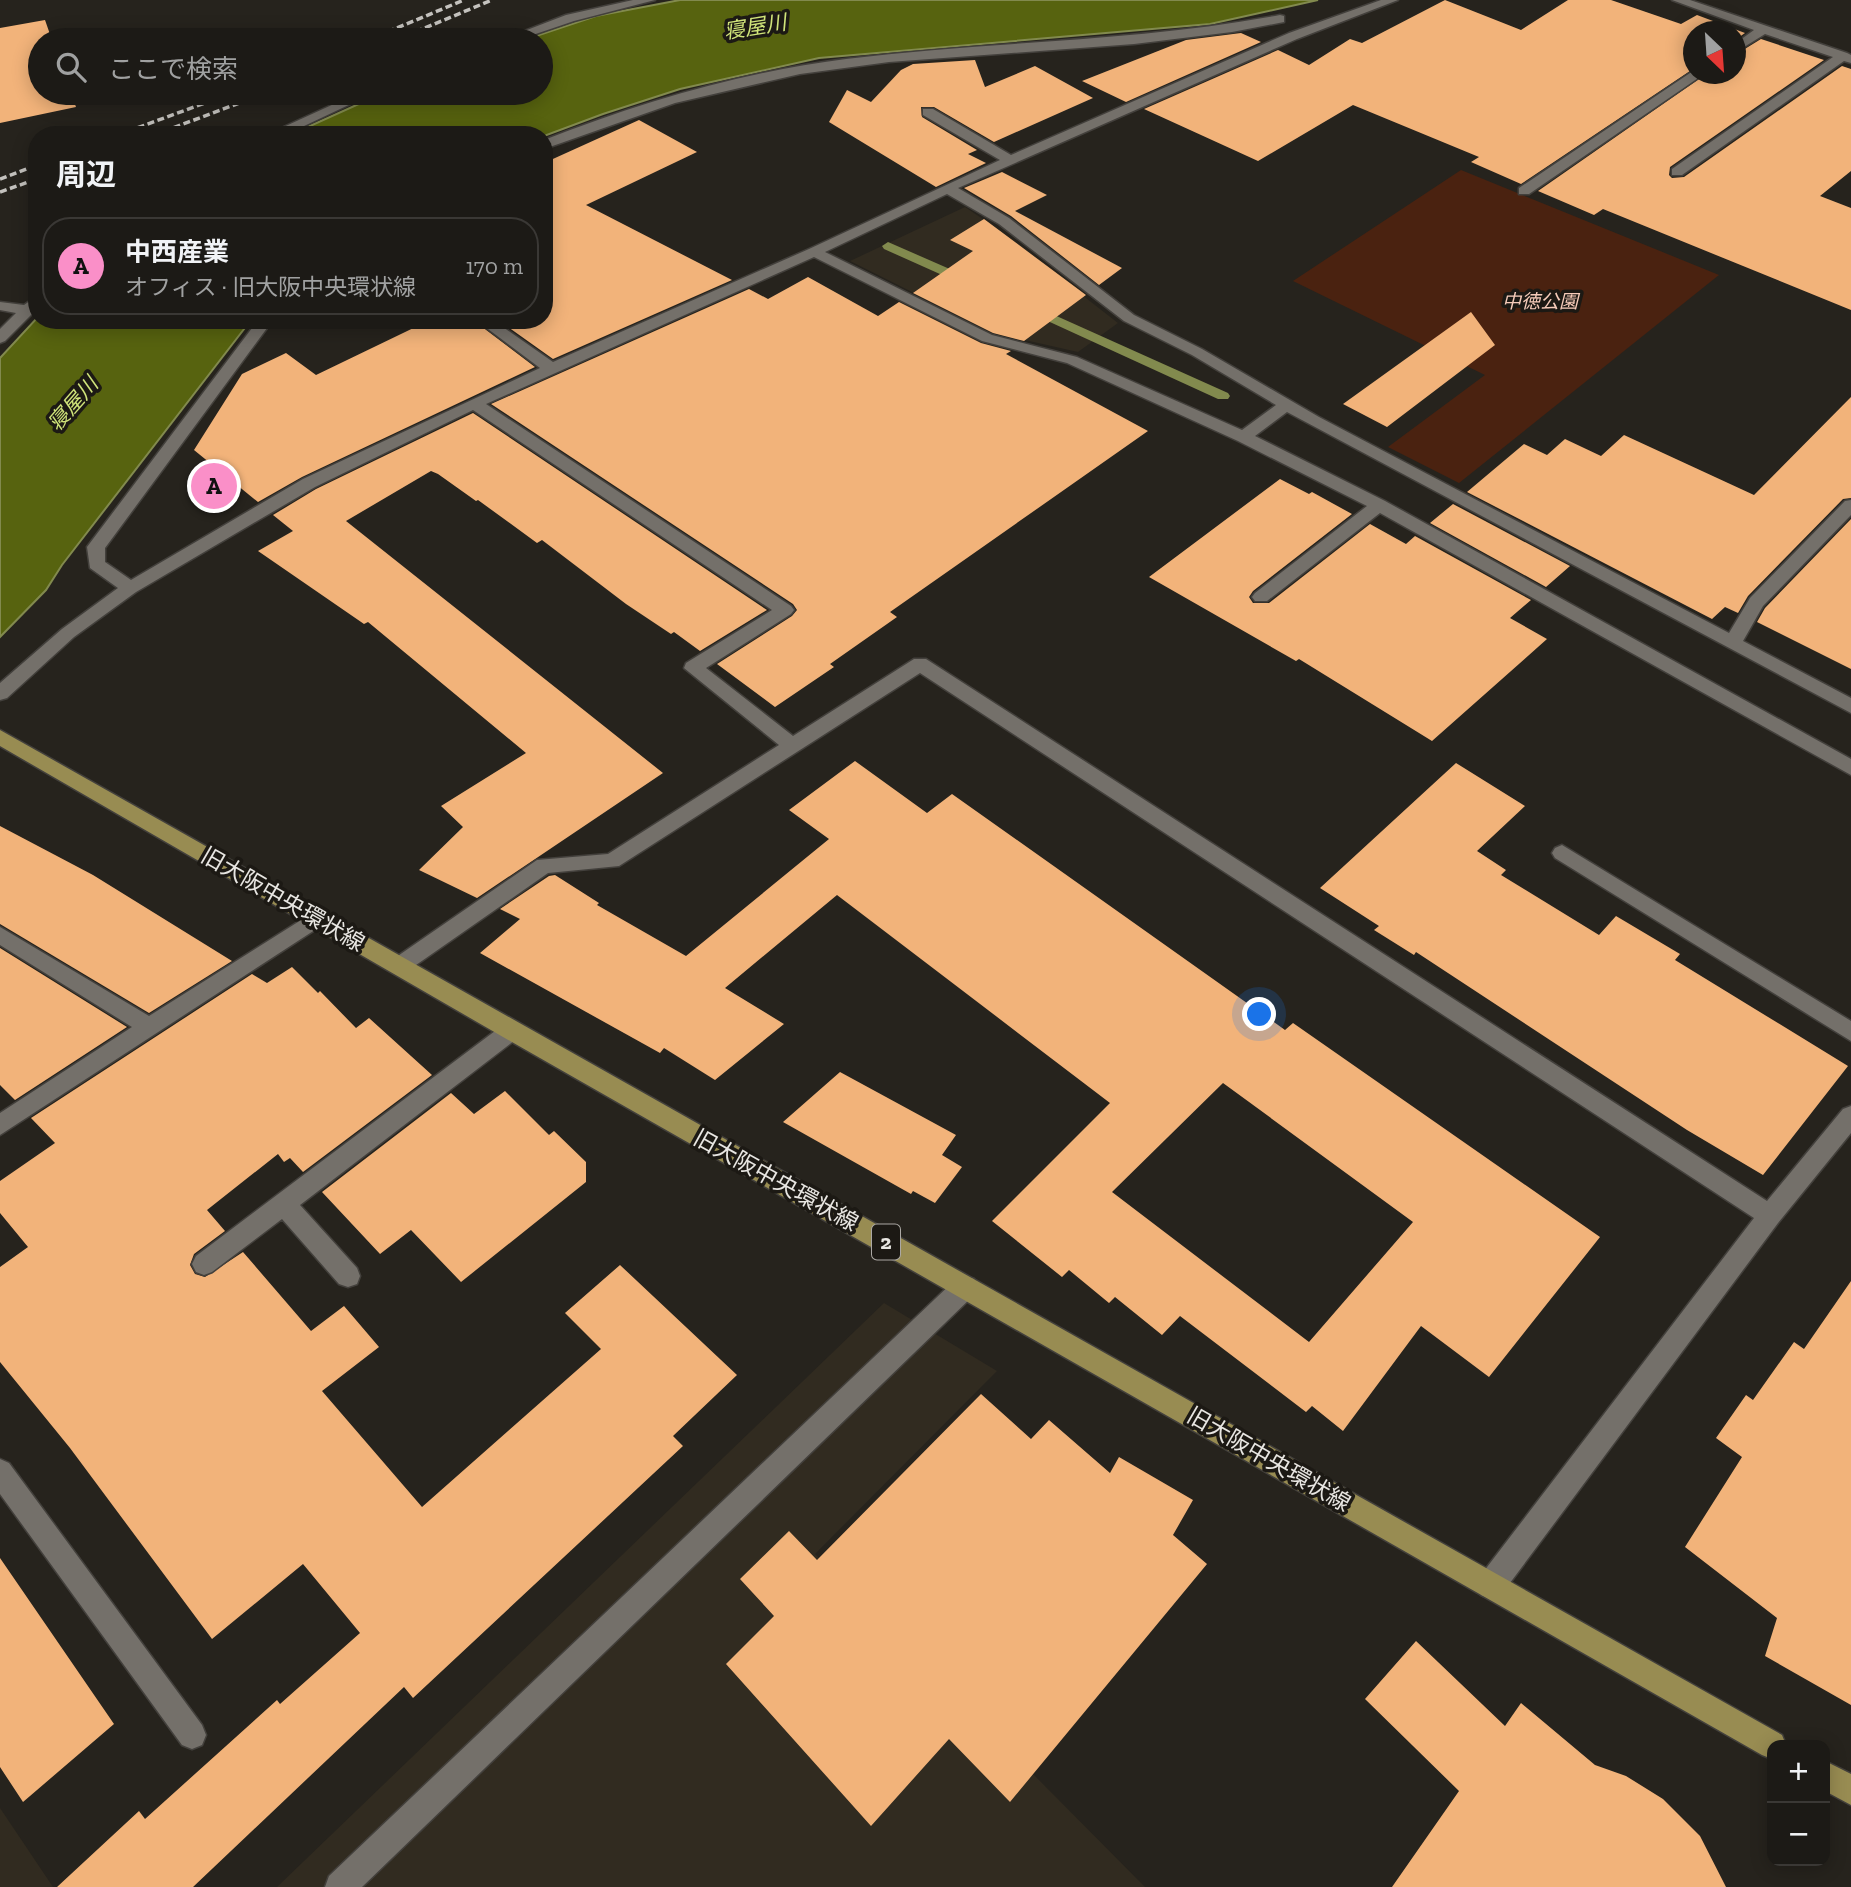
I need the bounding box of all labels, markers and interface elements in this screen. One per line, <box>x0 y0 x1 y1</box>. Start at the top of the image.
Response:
water label: 寝屋川 <box>722 9 790 44</box>
north arrow <box>1683 21 1746 84</box>
search box <box>28 28 553 105</box>
icon: search <box>52 48 90 86</box>
text: ここで検索 <box>108 53 238 85</box>
text: 周辺 <box>56 157 116 193</box>
text: 中西産業 <box>125 236 229 268</box>
text: A <box>73 252 89 280</box>
text: 170 m <box>465 252 523 280</box>
text: オフィス · 旧大阪中央環状線 <box>125 273 416 301</box>
park label: 中徳公園 <box>1502 290 1581 313</box>
water label: 寝屋川 <box>43 370 104 436</box>
pin: A <box>191 460 237 512</box>
street label: 旧大阪中央環状線 <box>196 841 370 957</box>
your location <box>1242 997 1276 1031</box>
street label: 旧大阪中央環状線 <box>689 1123 863 1237</box>
road number: 2 <box>872 1224 900 1260</box>
street label: 旧大阪中央環状線 <box>1182 1401 1356 1517</box>
map controls <box>1767 1740 1830 1866</box>
button: + <box>1767 1740 1830 1803</box>
button: − <box>1767 1803 1830 1866</box>

